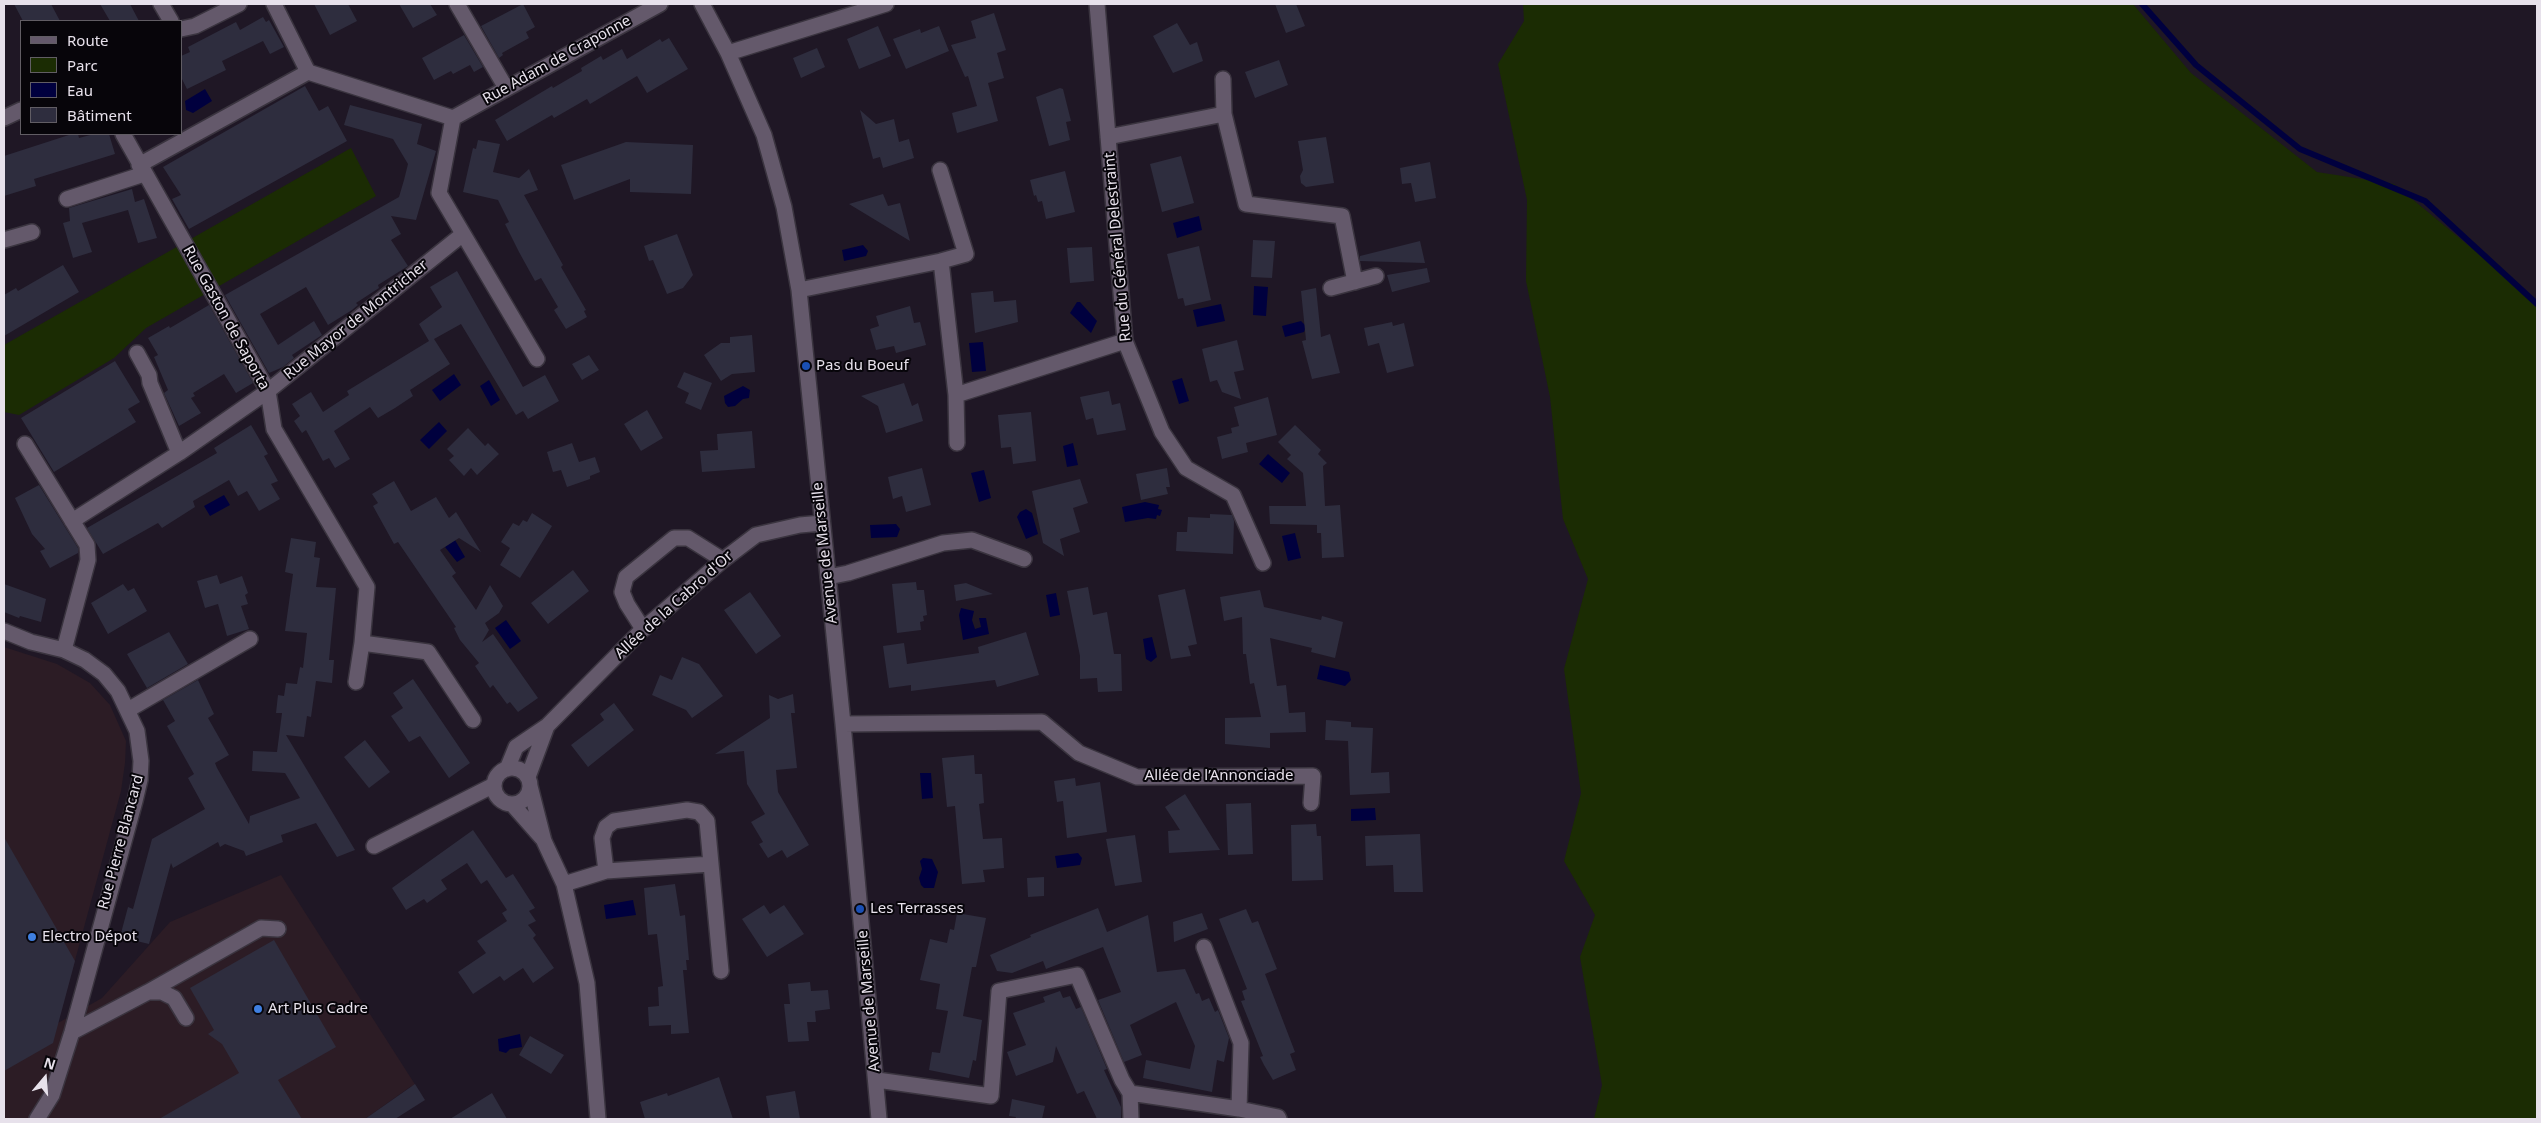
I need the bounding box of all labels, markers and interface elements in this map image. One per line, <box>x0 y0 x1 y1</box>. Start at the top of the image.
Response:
street label: Rue Adam de Craponne <box>480 12 634 108</box>
legend <box>20 20 182 135</box>
text: Route <box>67 30 109 50</box>
text: Parc <box>67 55 98 75</box>
text: Eau <box>67 80 93 100</box>
text: Bâtiment <box>67 105 132 125</box>
street label: Rue du Général Delestraint <box>1101 152 1135 342</box>
street label: Rue Gaston de Saporta <box>179 243 273 393</box>
street label: Rue Mayor de Montricher <box>280 256 432 384</box>
place label: Pas du Boeuf <box>816 357 909 375</box>
marker: Pas du Boeuf <box>800 360 812 372</box>
street label: Avenue de Marseille <box>809 481 841 625</box>
street label: Allée de la Cabro d'Or <box>611 547 737 663</box>
street label: Allée de l’Annonciade <box>1145 767 1293 785</box>
street label: Rue Pierre Blancard <box>94 773 148 911</box>
place label: Les Terrasses <box>870 900 964 918</box>
marker: Les Terrasses <box>854 903 866 915</box>
place label: Electro Dépot <box>42 928 137 946</box>
street label: Avenue de Marseille <box>854 929 884 1073</box>
marker: Electro Dépot <box>26 931 38 943</box>
place label: Art Plus Cadre <box>268 1000 368 1018</box>
marker: Art Plus Cadre <box>252 1003 264 1015</box>
text: N <box>41 1052 58 1074</box>
north arrow <box>20 1053 70 1103</box>

